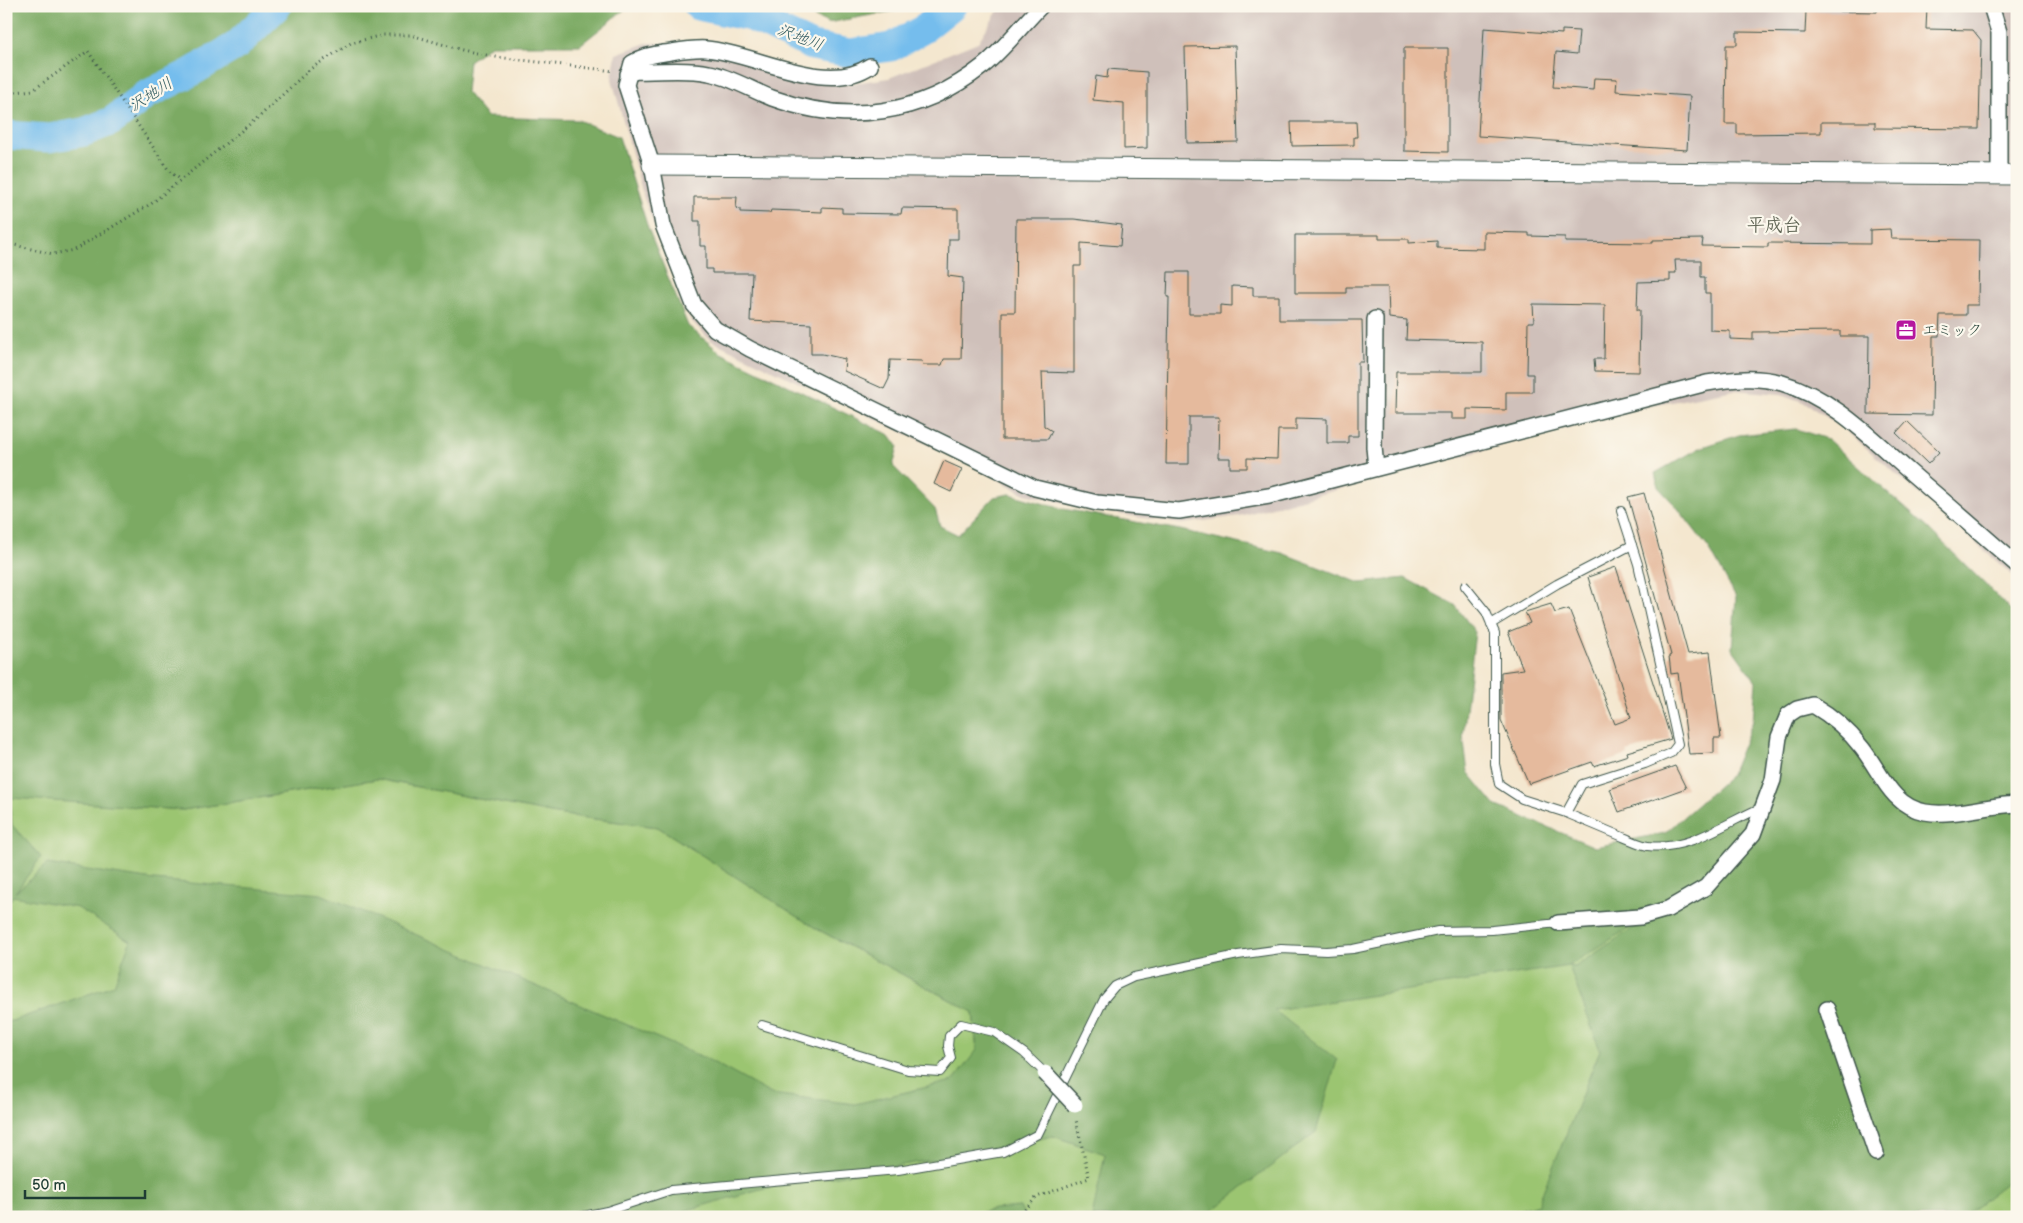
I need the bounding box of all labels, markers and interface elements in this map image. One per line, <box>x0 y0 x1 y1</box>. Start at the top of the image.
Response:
water label: 沢地川 <box>774 21 826 55</box>
water label: 沢地川 <box>126 74 176 116</box>
district label: 平成台 <box>1747 215 1801 236</box>
office icon: エミック <box>1894 318 1918 342</box>
place label: エミック <box>1922 321 1982 340</box>
scale bar <box>25 1168 145 1200</box>
text: 50 m <box>32 1176 66 1195</box>

